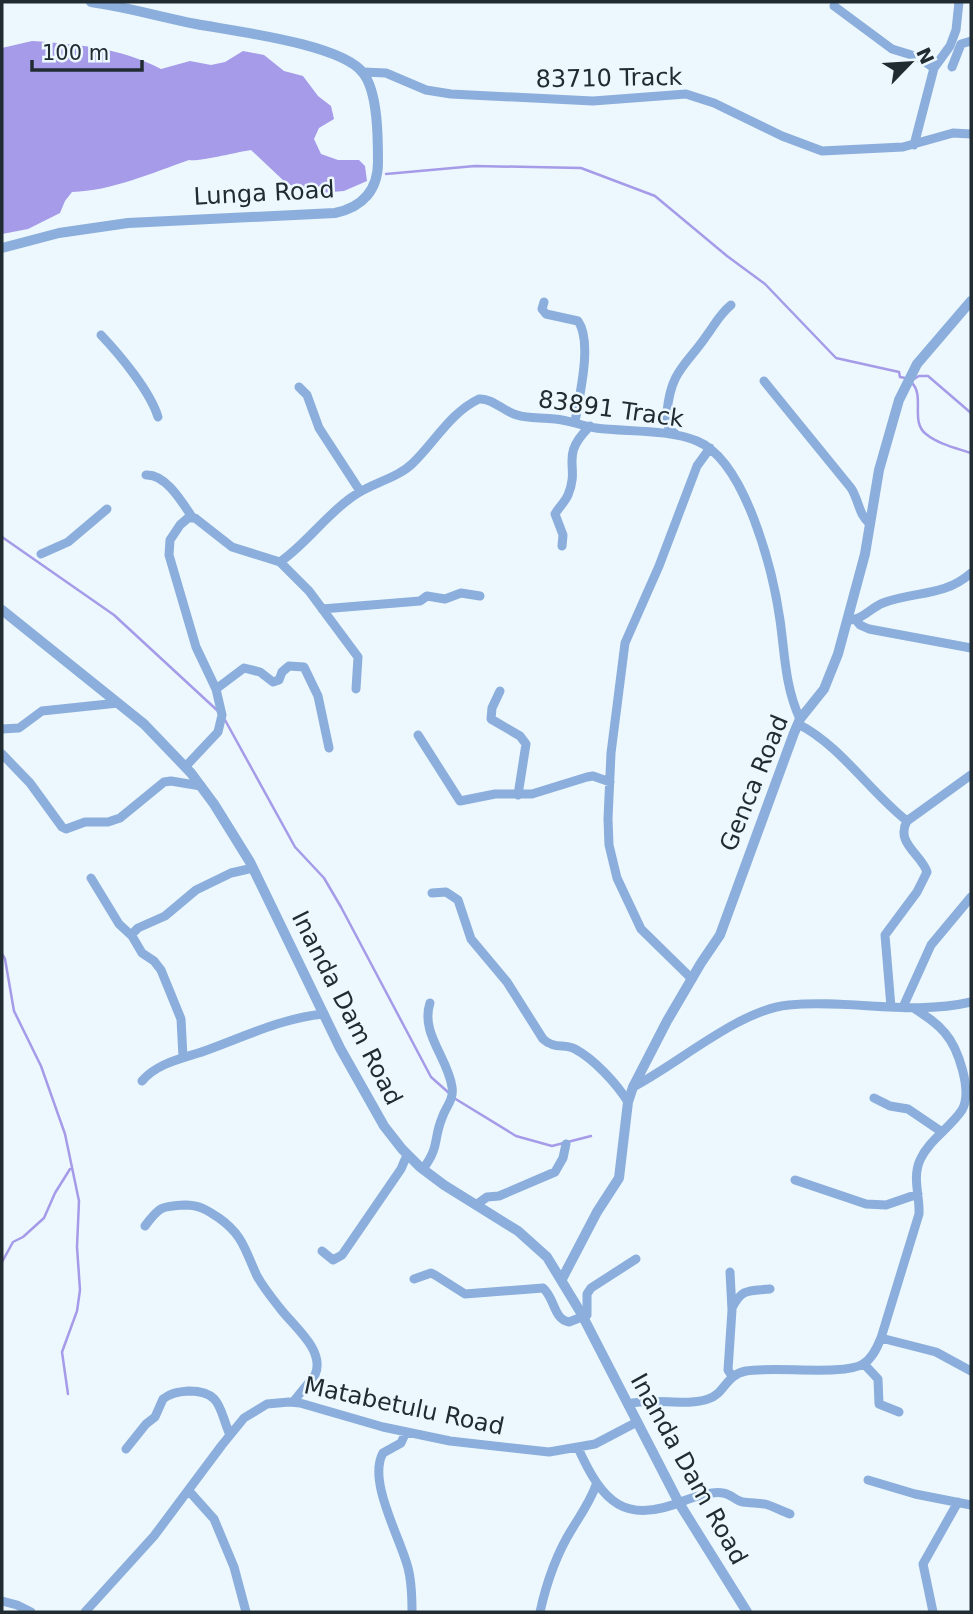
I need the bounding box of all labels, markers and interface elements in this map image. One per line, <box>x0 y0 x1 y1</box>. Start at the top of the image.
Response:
scale bar <box>32 28 142 72</box>
north arrow <box>875 28 945 98</box>
text: 100 m <box>42 41 109 65</box>
text: N <box>912 44 939 68</box>
street label: 83710 Track <box>535 63 683 93</box>
street label: Lunga Road <box>193 175 335 211</box>
street label: 83891 Track <box>536 385 686 433</box>
street label: Genca Road <box>714 711 794 855</box>
street label: Inanda Dam Road <box>286 906 408 1110</box>
street label: Inanda Dam Road <box>625 1369 753 1569</box>
street label: Matabetulu Road <box>301 1371 507 1441</box>

